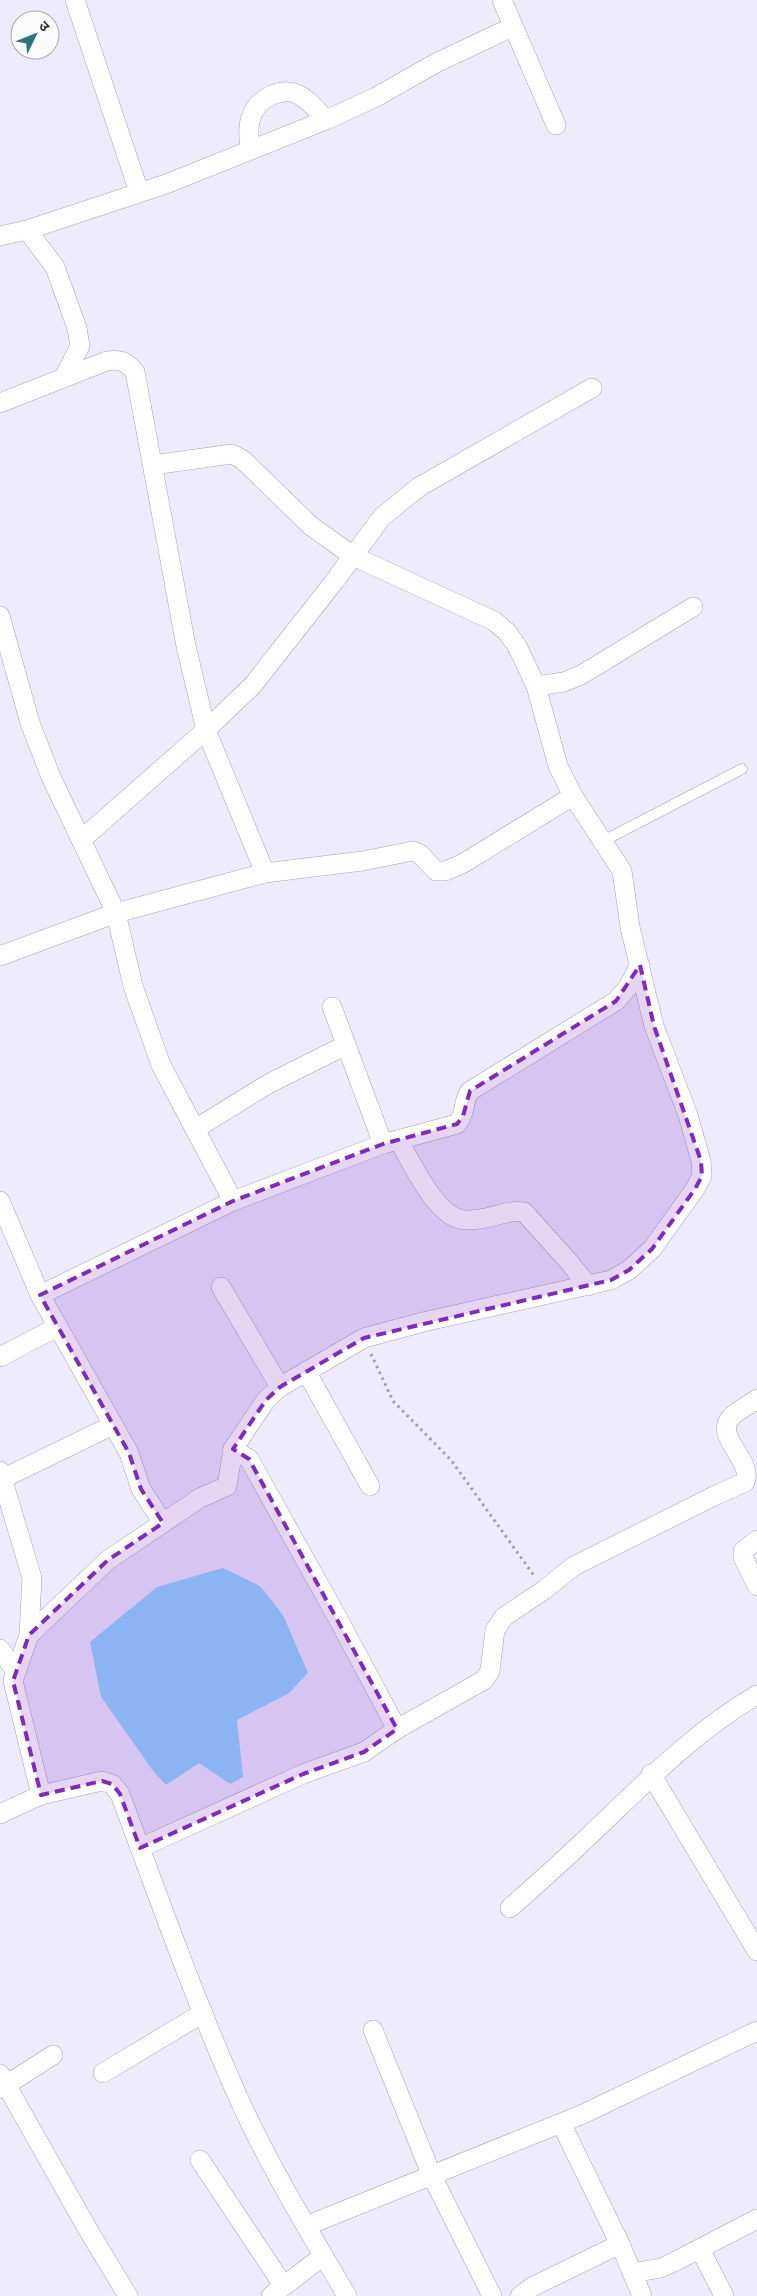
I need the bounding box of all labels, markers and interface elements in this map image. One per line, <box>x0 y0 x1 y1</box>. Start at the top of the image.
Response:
north arrow <box>10 10 60 60</box>
text: उ <box>36 18 54 35</box>

